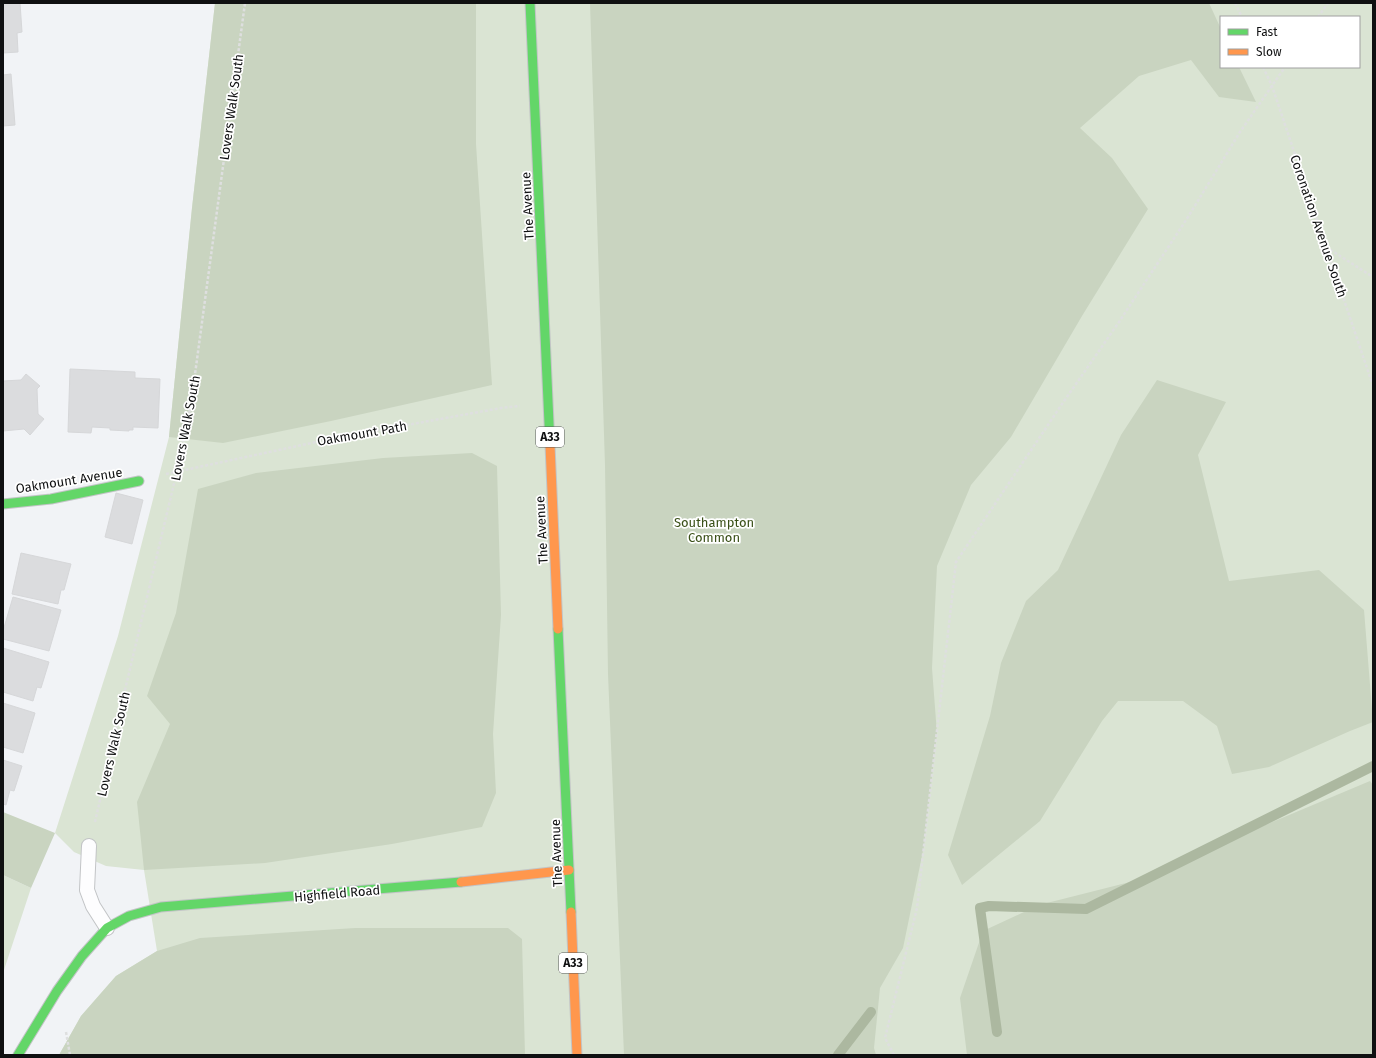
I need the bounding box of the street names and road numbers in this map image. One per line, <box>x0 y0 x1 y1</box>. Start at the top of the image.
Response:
street label: Lovers Walk South <box>217 53 246 161</box>
street label: Coronation Avenue South <box>1287 153 1350 299</box>
street label: The Avenue <box>518 172 537 240</box>
street label: Lovers Walk South <box>168 374 203 482</box>
street label: Oakmount Path <box>316 418 408 449</box>
road number: A33 <box>536 427 564 447</box>
street label: Oakmount Avenue <box>15 465 123 496</box>
street label: The Avenue <box>532 496 551 564</box>
street label: Lovers Walk South <box>94 690 133 798</box>
street label: The Avenue <box>548 819 565 887</box>
street label: Highfield Road <box>293 882 381 905</box>
road number: A33 <box>559 953 587 973</box>

